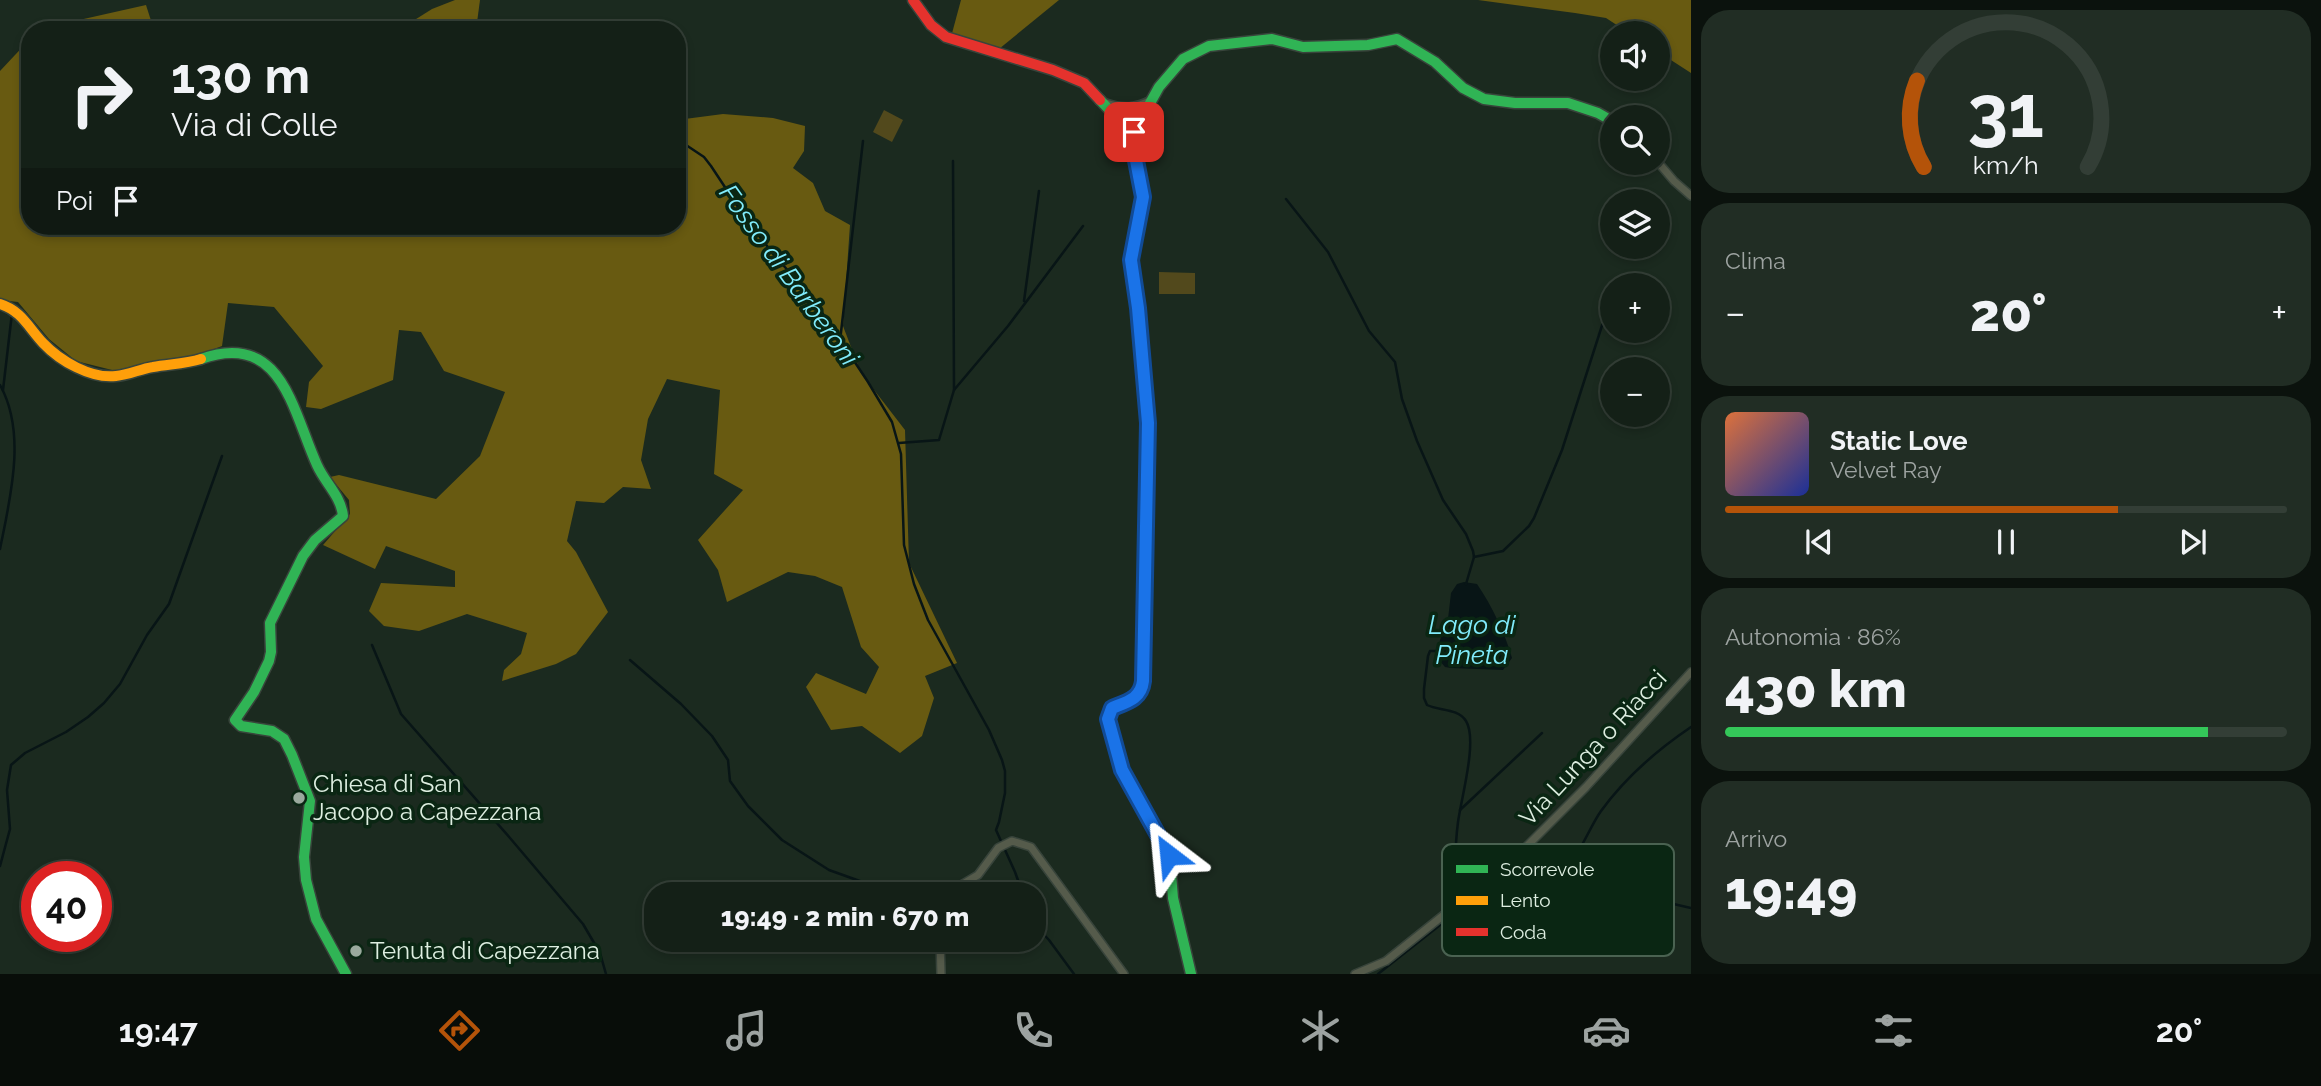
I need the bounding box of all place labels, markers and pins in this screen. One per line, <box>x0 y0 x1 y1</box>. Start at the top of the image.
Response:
pin <box>1104 102 1164 162</box>
place label: Chiesa di San Jacopo a Capezzana <box>313 769 541 826</box>
marker: Chiesa di San Jacopo a Capezzana <box>291 790 307 806</box>
place label: Tenuta di Capezzana <box>370 936 600 965</box>
marker: Tenuta di Capezzana <box>348 943 364 959</box>

